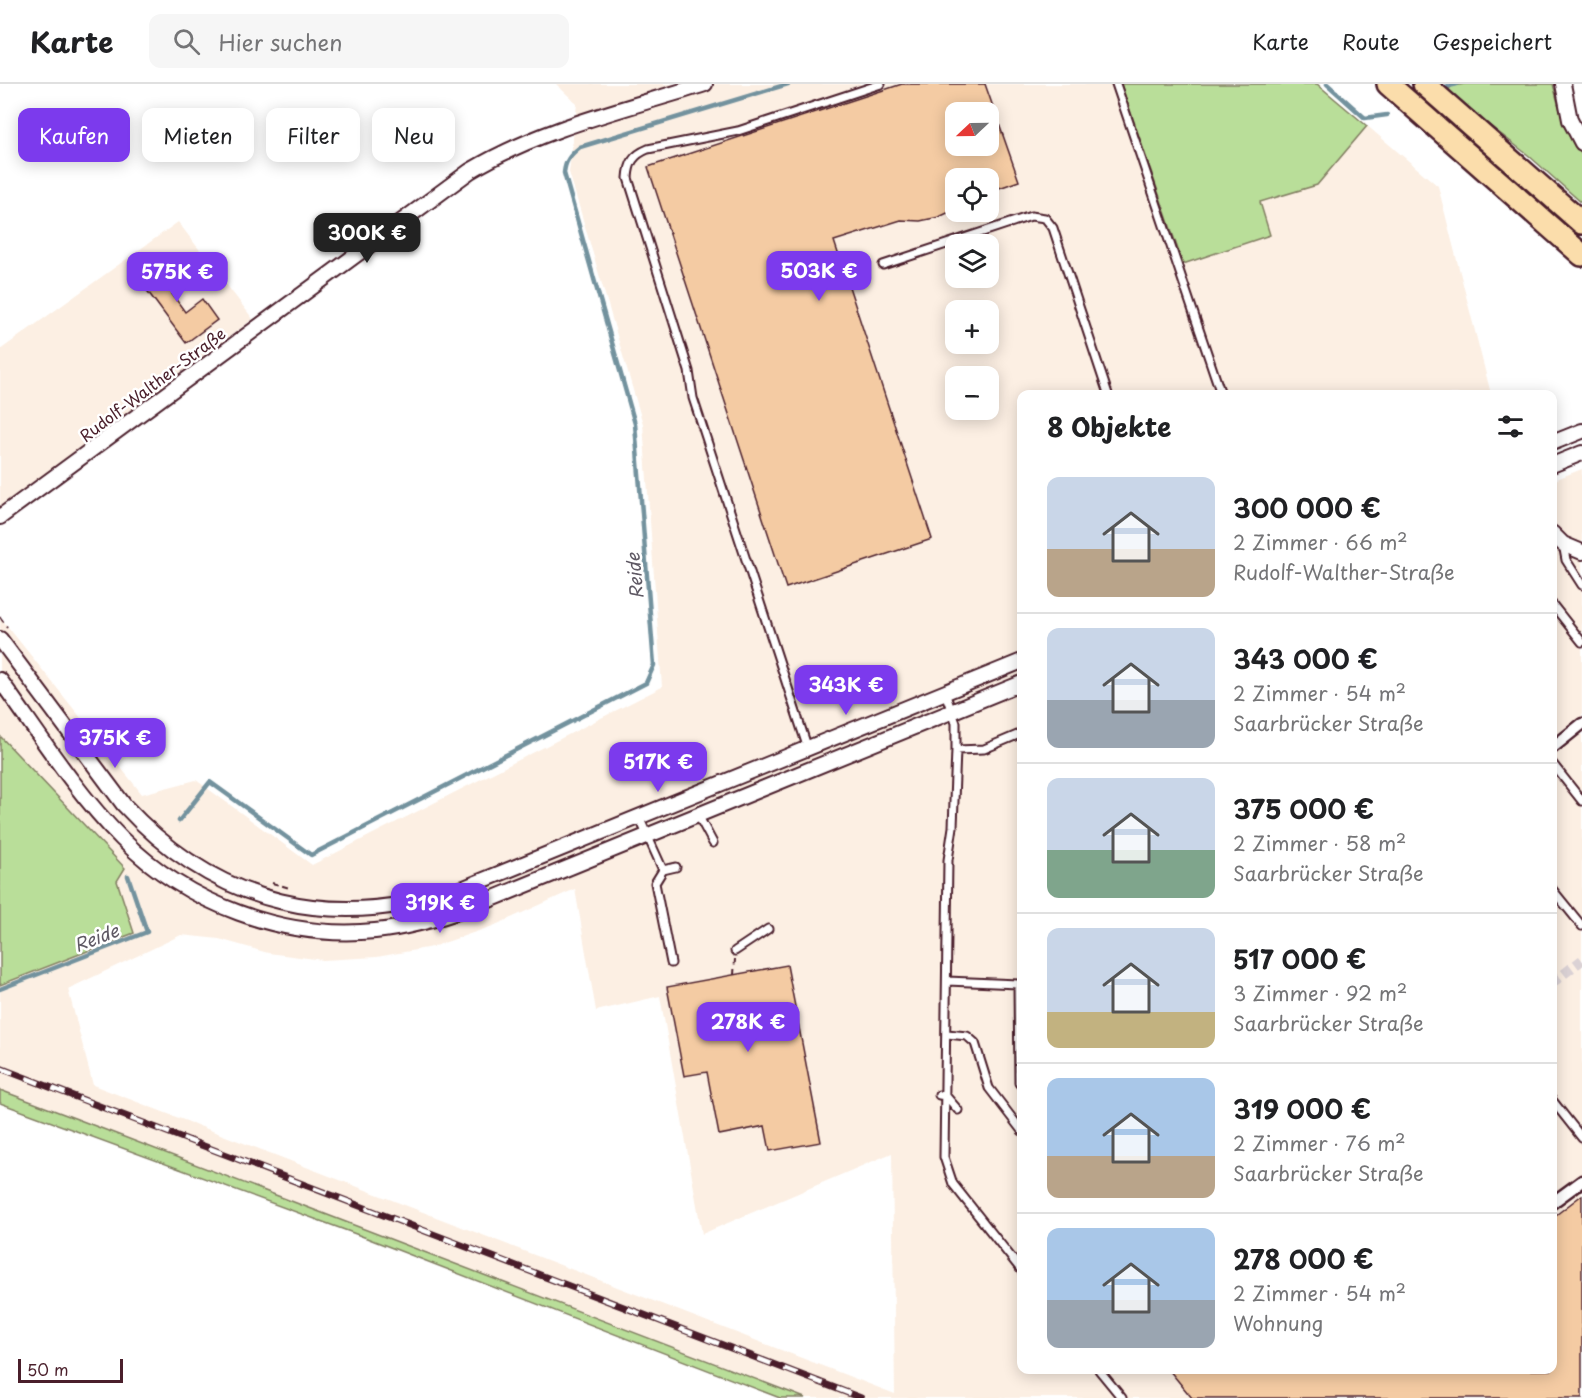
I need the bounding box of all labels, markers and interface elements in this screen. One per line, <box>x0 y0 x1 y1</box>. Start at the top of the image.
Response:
search box <box>149 14 569 68</box>
text: Karte <box>30 20 113 63</box>
icon: search <box>170 25 203 58</box>
text: Hier suchen <box>218 25 343 58</box>
text: Karte <box>1252 25 1309 57</box>
text: Route <box>1342 25 1400 57</box>
text: Gespeichert <box>1433 25 1552 57</box>
north arrow <box>945 102 999 156</box>
map controls <box>945 102 999 420</box>
chip: Kaufen <box>18 108 130 162</box>
chip: Mieten <box>142 108 254 162</box>
chip: Filter <box>266 108 360 162</box>
chip: Neu <box>372 108 455 162</box>
button: locate <box>945 168 999 222</box>
pin: 300K € <box>318 213 416 264</box>
text: 300K € <box>327 217 407 247</box>
button: layers <box>945 234 999 288</box>
pin: 503K € <box>770 251 868 302</box>
pin: 575K € <box>128 252 226 303</box>
text: 503K € <box>780 255 858 285</box>
text: 575K € <box>141 256 213 286</box>
button: + <box>945 300 999 354</box>
street label: Rudolf-Walther-Straße <box>74 321 230 447</box>
button: − <box>945 366 999 420</box>
text: 8 Objekte <box>1047 407 1171 446</box>
icon: filters <box>1494 410 1527 443</box>
text: 300 000 € <box>1233 488 1381 527</box>
icon: home <box>1095 501 1167 573</box>
text: 2 Zimmer · 66 m² <box>1233 527 1408 557</box>
water label: Reide <box>618 551 649 600</box>
text: Rudolf-Walther-Straße <box>1233 557 1455 587</box>
text: 343 000 € <box>1233 639 1378 678</box>
icon: home <box>1095 652 1167 724</box>
pin: 343K € <box>797 665 895 716</box>
text: 343K € <box>808 669 884 699</box>
text: 2 Zimmer · 54 m² <box>1233 678 1406 708</box>
text: Saarbrücker Straße <box>1233 708 1424 738</box>
pin: 375K € <box>66 718 164 769</box>
text: 375K € <box>79 722 151 752</box>
pin: 517K € <box>609 742 707 793</box>
text: 517K € <box>623 746 693 776</box>
text: 375 000 € <box>1233 789 1374 828</box>
icon: home <box>1095 802 1167 874</box>
text: 2 Zimmer · 58 m² <box>1233 828 1406 858</box>
text: Saarbrücker Straße <box>1233 858 1424 888</box>
pin: 319K € <box>391 883 489 934</box>
text: 319K € <box>405 887 475 917</box>
water label: Reide <box>70 916 124 958</box>
text: 517 000 € <box>1233 939 1366 978</box>
icon: home <box>1095 952 1167 1024</box>
text: 3 Zimmer · 92 m² <box>1233 978 1407 1008</box>
pin: 278K € <box>699 1002 797 1053</box>
text: 278K € <box>711 1006 785 1036</box>
text: Saarbrücker Straße <box>1233 1008 1424 1038</box>
text: 319 000 € <box>1233 1089 1371 1128</box>
icon: home <box>1095 1102 1167 1174</box>
text: 2 Zimmer · 76 m² <box>1233 1128 1406 1158</box>
text: Saarbrücker Straße <box>1233 1158 1424 1188</box>
text: 278 000 € <box>1233 1239 1374 1278</box>
icon: home <box>1095 1252 1167 1324</box>
text: 2 Zimmer · 54 m² <box>1233 1278 1406 1308</box>
text: Wohnung <box>1233 1308 1323 1338</box>
scale bar <box>18 1356 123 1384</box>
text: 50 m <box>27 1357 68 1381</box>

